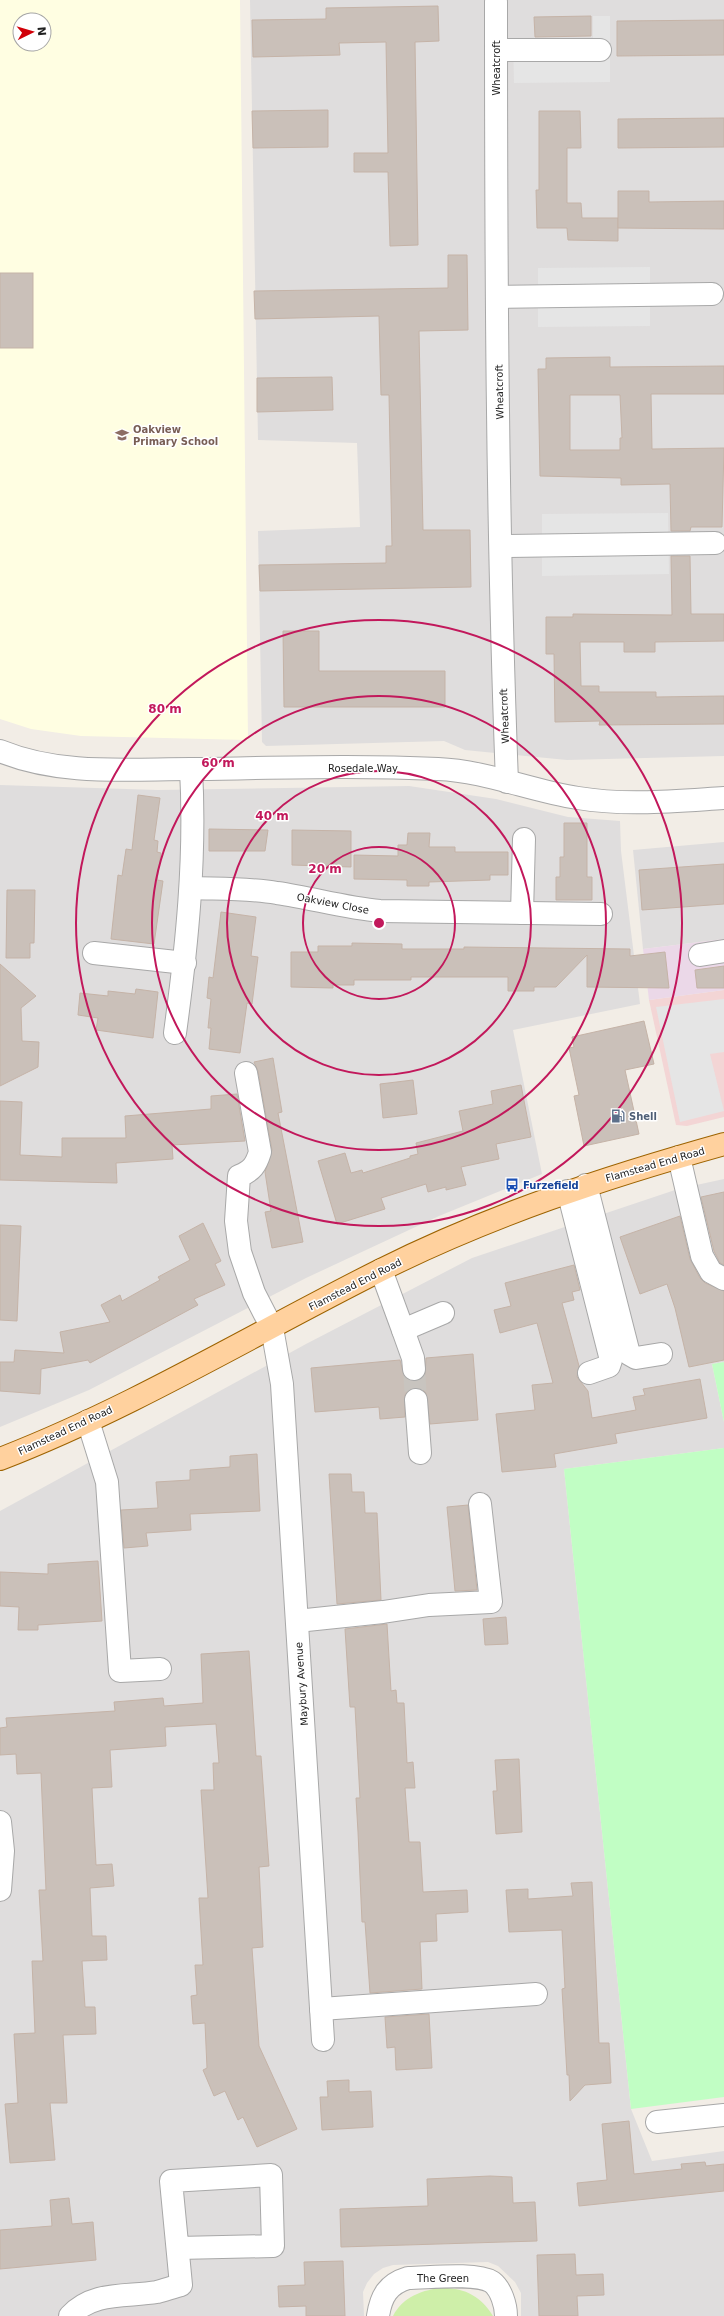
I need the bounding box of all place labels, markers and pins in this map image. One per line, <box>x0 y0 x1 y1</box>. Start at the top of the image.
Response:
place label: Oakview Primary School <box>133 424 218 447</box>
school or university icon: Oakview Primary School <box>114 427 130 443</box>
centre of rings <box>372 916 386 930</box>
fuel station icon: Shell <box>610 1108 626 1124</box>
place label: Shell <box>629 1111 657 1122</box>
bus stop icon: Furzefield <box>504 1177 520 1193</box>
place label: Furzefield <box>523 1180 579 1191</box>

